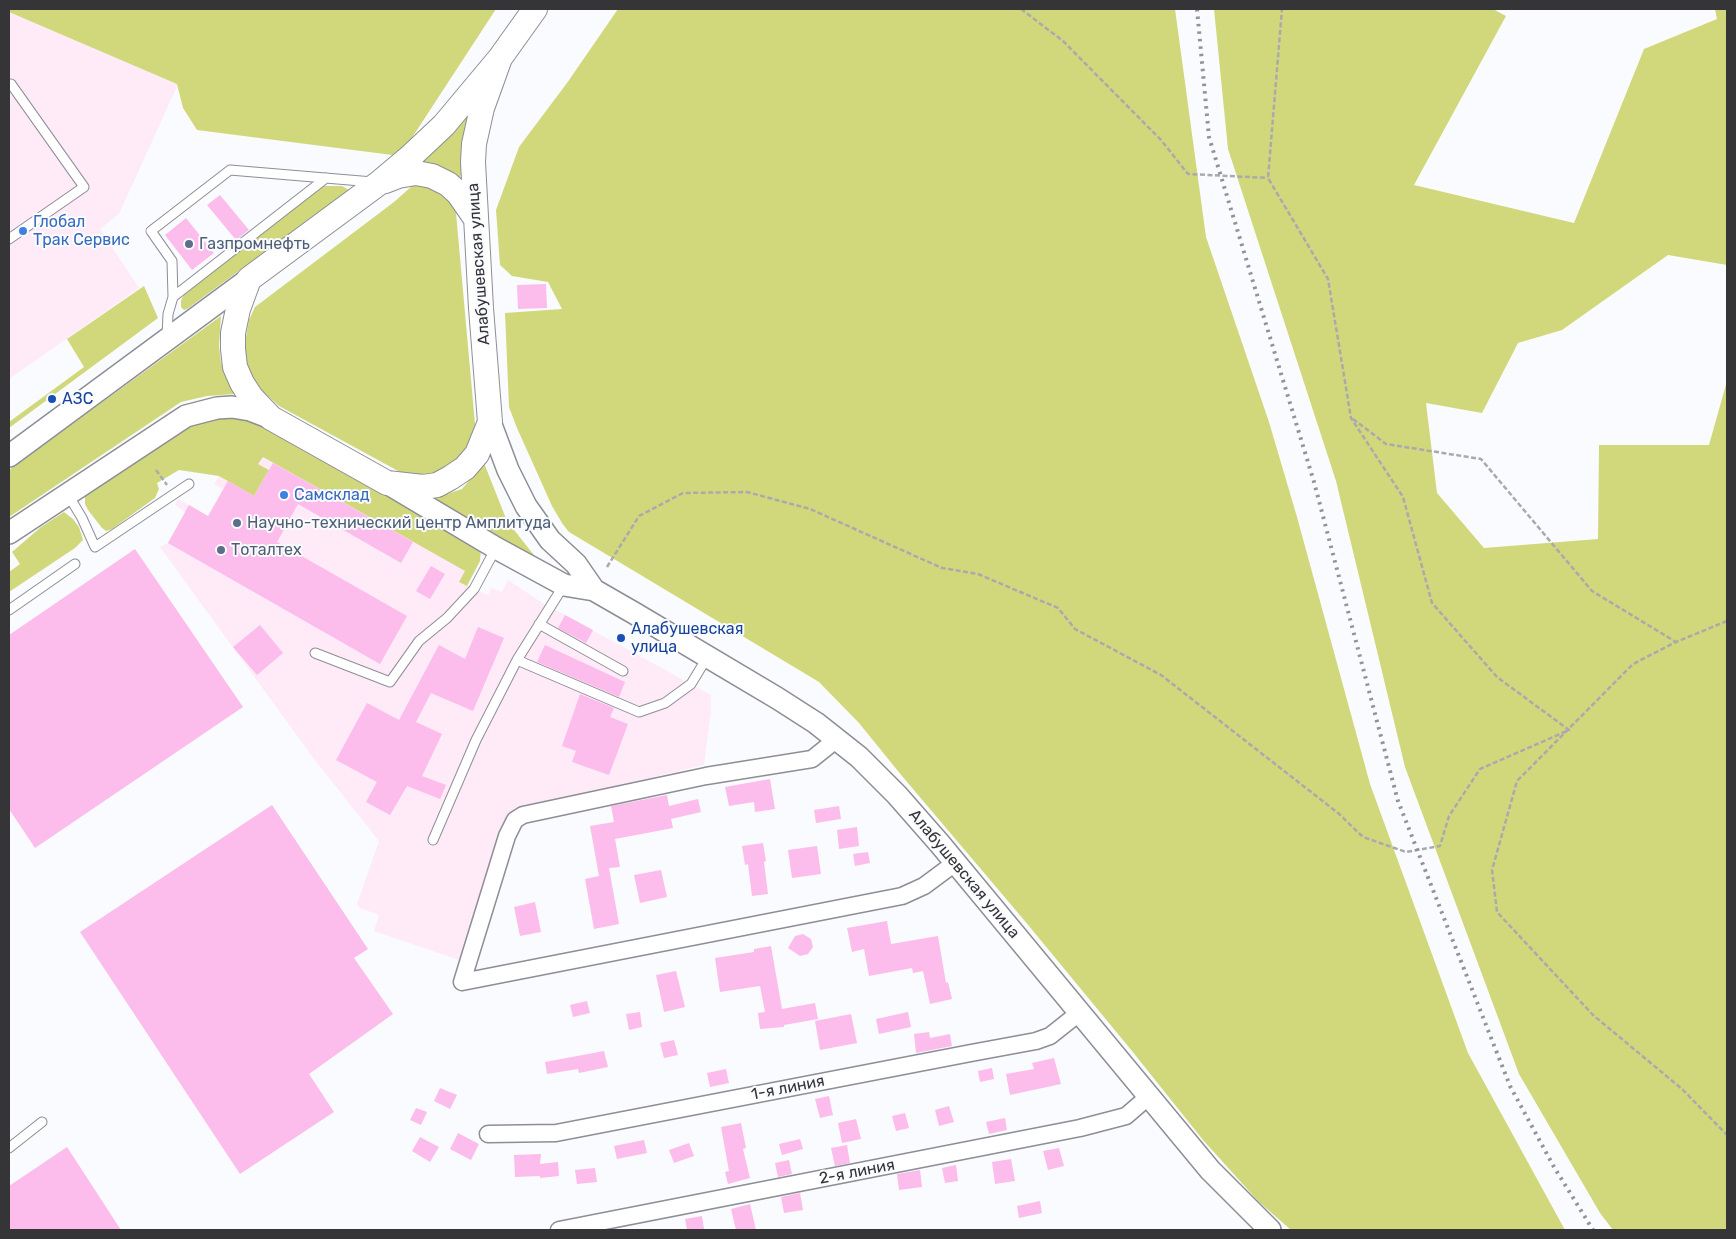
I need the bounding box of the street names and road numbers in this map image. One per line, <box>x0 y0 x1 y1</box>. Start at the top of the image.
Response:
street label: Алабушевская улица <box>464 182 494 346</box>
street label: Алабушевская улица <box>904 806 1024 942</box>
street label: 1-я линия <box>750 1071 826 1105</box>
street label: 2-я линия <box>818 1155 896 1189</box>

